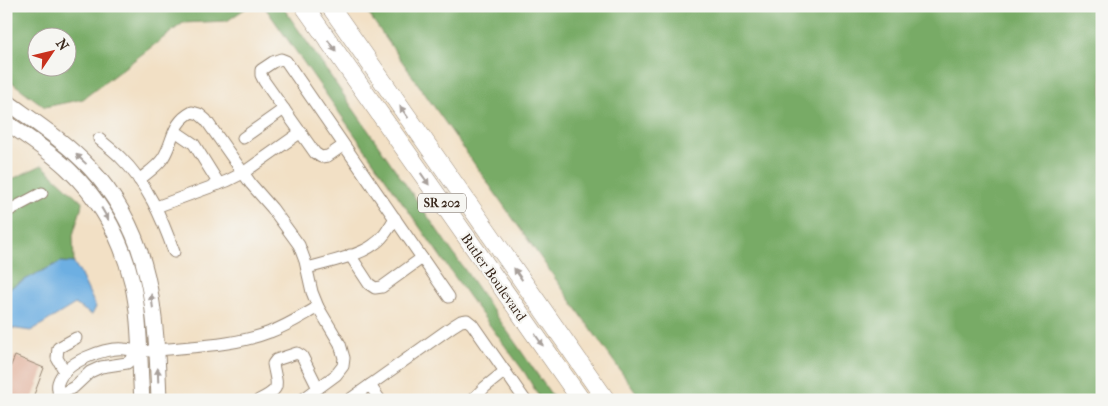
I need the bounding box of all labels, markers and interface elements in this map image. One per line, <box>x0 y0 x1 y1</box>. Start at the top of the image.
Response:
north arrow <box>28 28 78 78</box>
text: N <box>52 36 72 54</box>
one-way arrow <box>327 39 337 53</box>
one-way arrow <box>399 105 409 119</box>
one-way arrow <box>75 153 87 165</box>
one-way arrow <box>420 172 430 186</box>
road number: SR 202 <box>418 194 466 212</box>
one-way arrow <box>100 208 109 221</box>
street label: Butler Boulevard <box>457 230 530 325</box>
one-way arrow <box>513 267 523 281</box>
one-way arrow <box>148 293 156 309</box>
one-way arrow <box>534 334 544 347</box>
one-way arrow <box>154 367 162 383</box>

